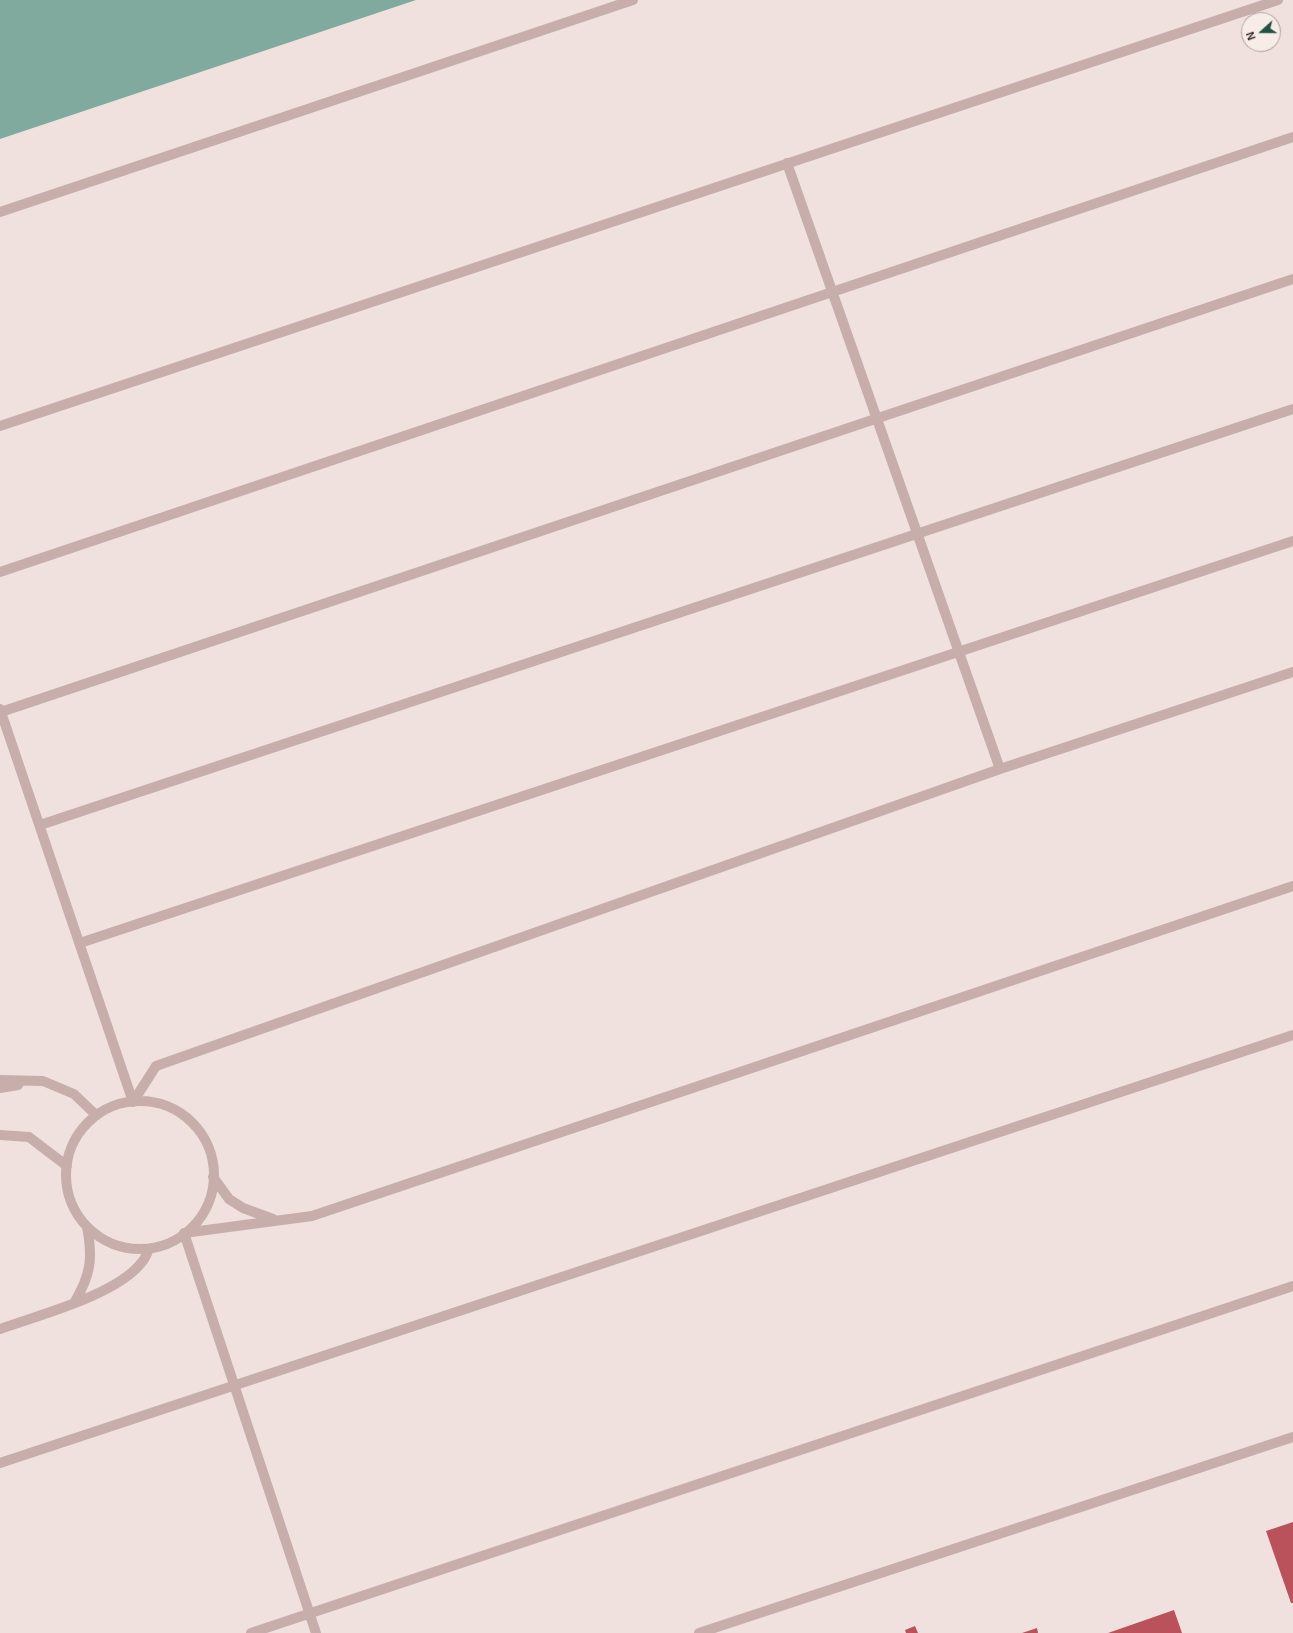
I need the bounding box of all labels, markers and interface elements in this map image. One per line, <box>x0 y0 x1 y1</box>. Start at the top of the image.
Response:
north arrow <box>1241 12 1281 52</box>
text: N <box>1244 30 1258 42</box>

